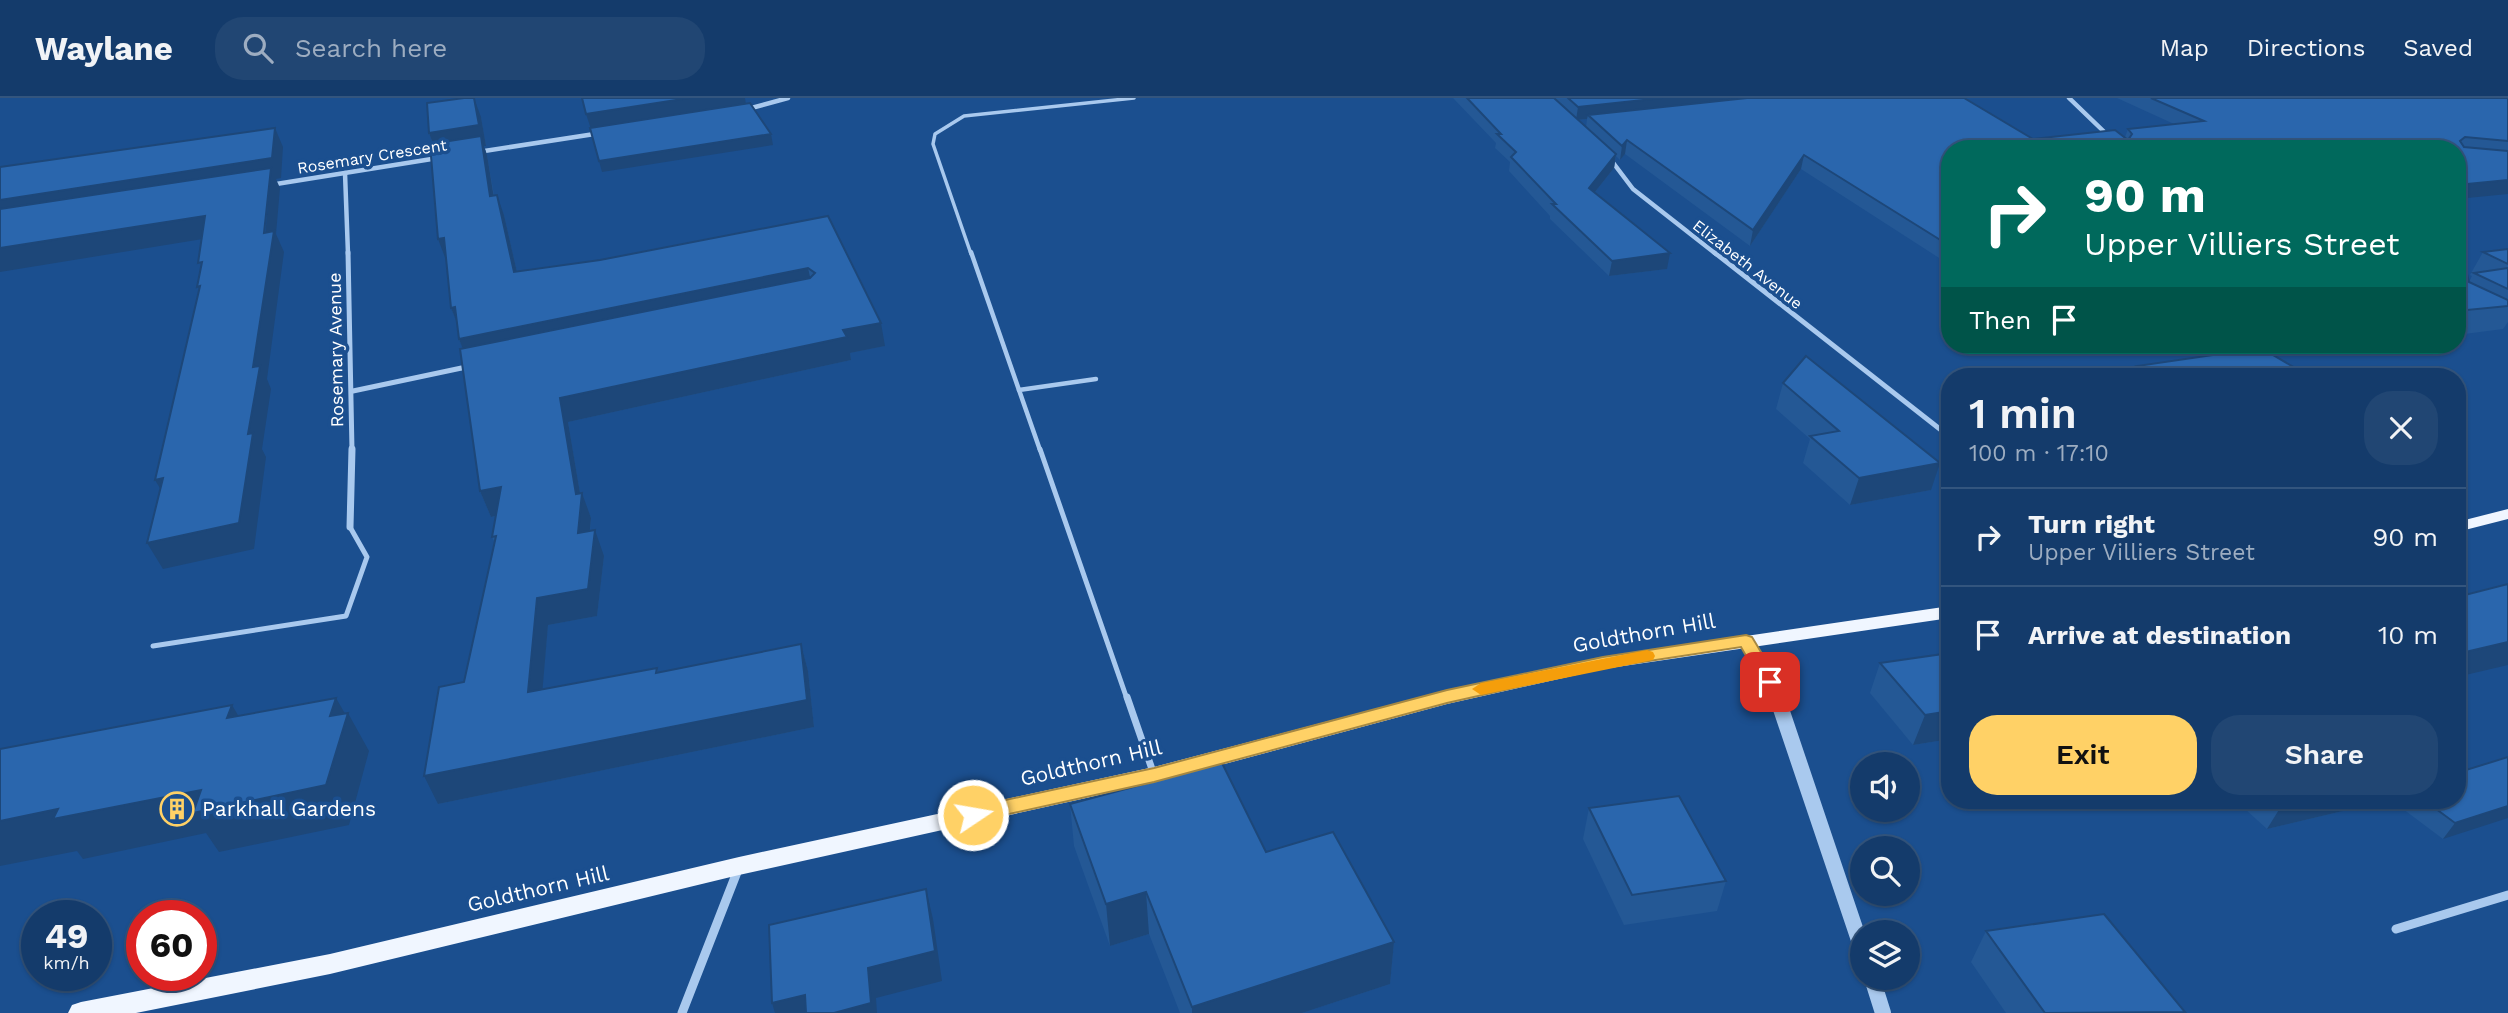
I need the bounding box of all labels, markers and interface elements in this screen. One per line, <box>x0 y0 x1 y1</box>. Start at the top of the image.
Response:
search box <box>215 17 705 80</box>
text: Waylane <box>35 29 173 68</box>
icon: search <box>239 29 277 67</box>
text: Search here <box>295 33 447 63</box>
text: Map <box>2160 34 2209 62</box>
text: Directions <box>2247 34 2365 62</box>
text: Saved <box>2403 34 2473 62</box>
street label: Rosemary Crescent <box>296 135 449 178</box>
text: 90 m <box>2084 166 2206 224</box>
icon: right <box>1969 168 2060 259</box>
street label: Elizabeth Avenue <box>1689 216 1806 313</box>
text: Upper Villiers Street <box>2084 225 2400 263</box>
street label: Rosemary Avenue <box>324 272 347 428</box>
icon: arrive <box>2045 301 2083 339</box>
text: Then <box>1969 305 2031 335</box>
text: 1 min <box>1969 389 2077 438</box>
button: close <box>2364 391 2438 465</box>
text: 100 m · 17:10 <box>1969 440 2109 467</box>
text: Turn right <box>2028 509 2155 539</box>
icon: right <box>1969 518 2007 556</box>
text: 90 m <box>2372 522 2438 552</box>
text: Upper Villiers Street <box>2028 539 2255 566</box>
street label: Goldthorn Hill <box>1571 608 1718 657</box>
icon: arrive <box>1969 616 2007 654</box>
text: Arrive at destination <box>2028 620 2291 650</box>
text: 10 m <box>2378 620 2438 650</box>
pin <box>1740 652 1800 712</box>
icon: arrive <box>1751 663 1789 701</box>
button: Exit <box>1969 715 2197 795</box>
button: Share <box>2211 715 2438 795</box>
street label: Goldthorn Hill <box>1018 734 1165 791</box>
map controls <box>1850 752 1920 990</box>
button: sound <box>1850 752 1920 822</box>
position arrow <box>936 778 1010 852</box>
building icon: Parkhall Gardens <box>158 790 196 828</box>
place label: Parkhall Gardens <box>202 796 376 821</box>
button: search <box>1850 836 1920 906</box>
street label: Goldthorn Hill <box>465 860 612 917</box>
speed limit sign: 60 <box>126 900 217 991</box>
text: 49 <box>44 915 89 957</box>
button: layers <box>1850 920 1920 990</box>
text: km/h <box>43 952 90 973</box>

